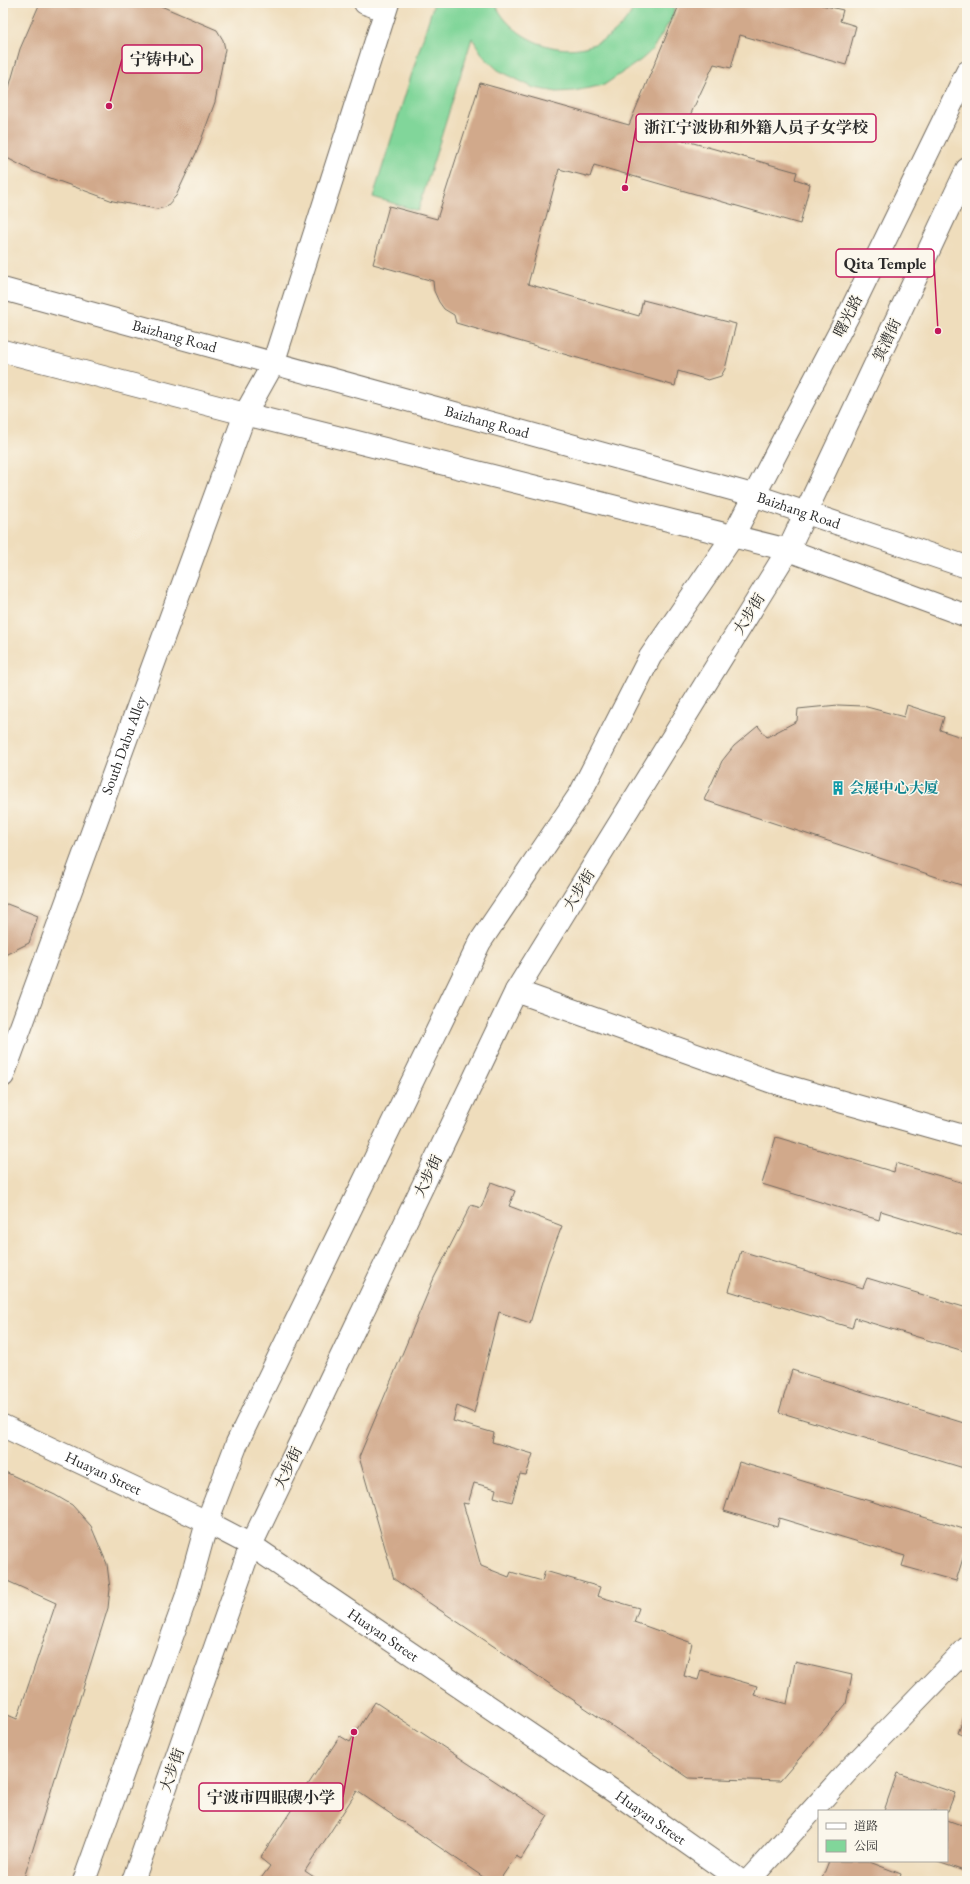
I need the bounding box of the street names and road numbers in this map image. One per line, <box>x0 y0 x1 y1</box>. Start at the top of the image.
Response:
street label: 曙光路 <box>829 291 866 340</box>
street label: Baizhang Road <box>130 315 220 356</box>
street label: 箕漕街 <box>868 315 905 364</box>
street label: Baizhang Road <box>443 401 532 442</box>
street label: Baizhang Road <box>755 487 843 533</box>
street label: 大步街 <box>729 590 769 638</box>
street label: South Dabu Alley <box>97 693 150 797</box>
street label: 大步街 <box>559 866 599 914</box>
street label: 大步街 <box>409 1151 446 1200</box>
street label: 大步街 <box>269 1443 306 1492</box>
street label: Huayan Street <box>62 1447 145 1499</box>
street label: Huayan Street <box>344 1603 423 1666</box>
street label: 大步街 <box>155 1745 188 1794</box>
street label: Huayan Street <box>612 1786 690 1849</box>

